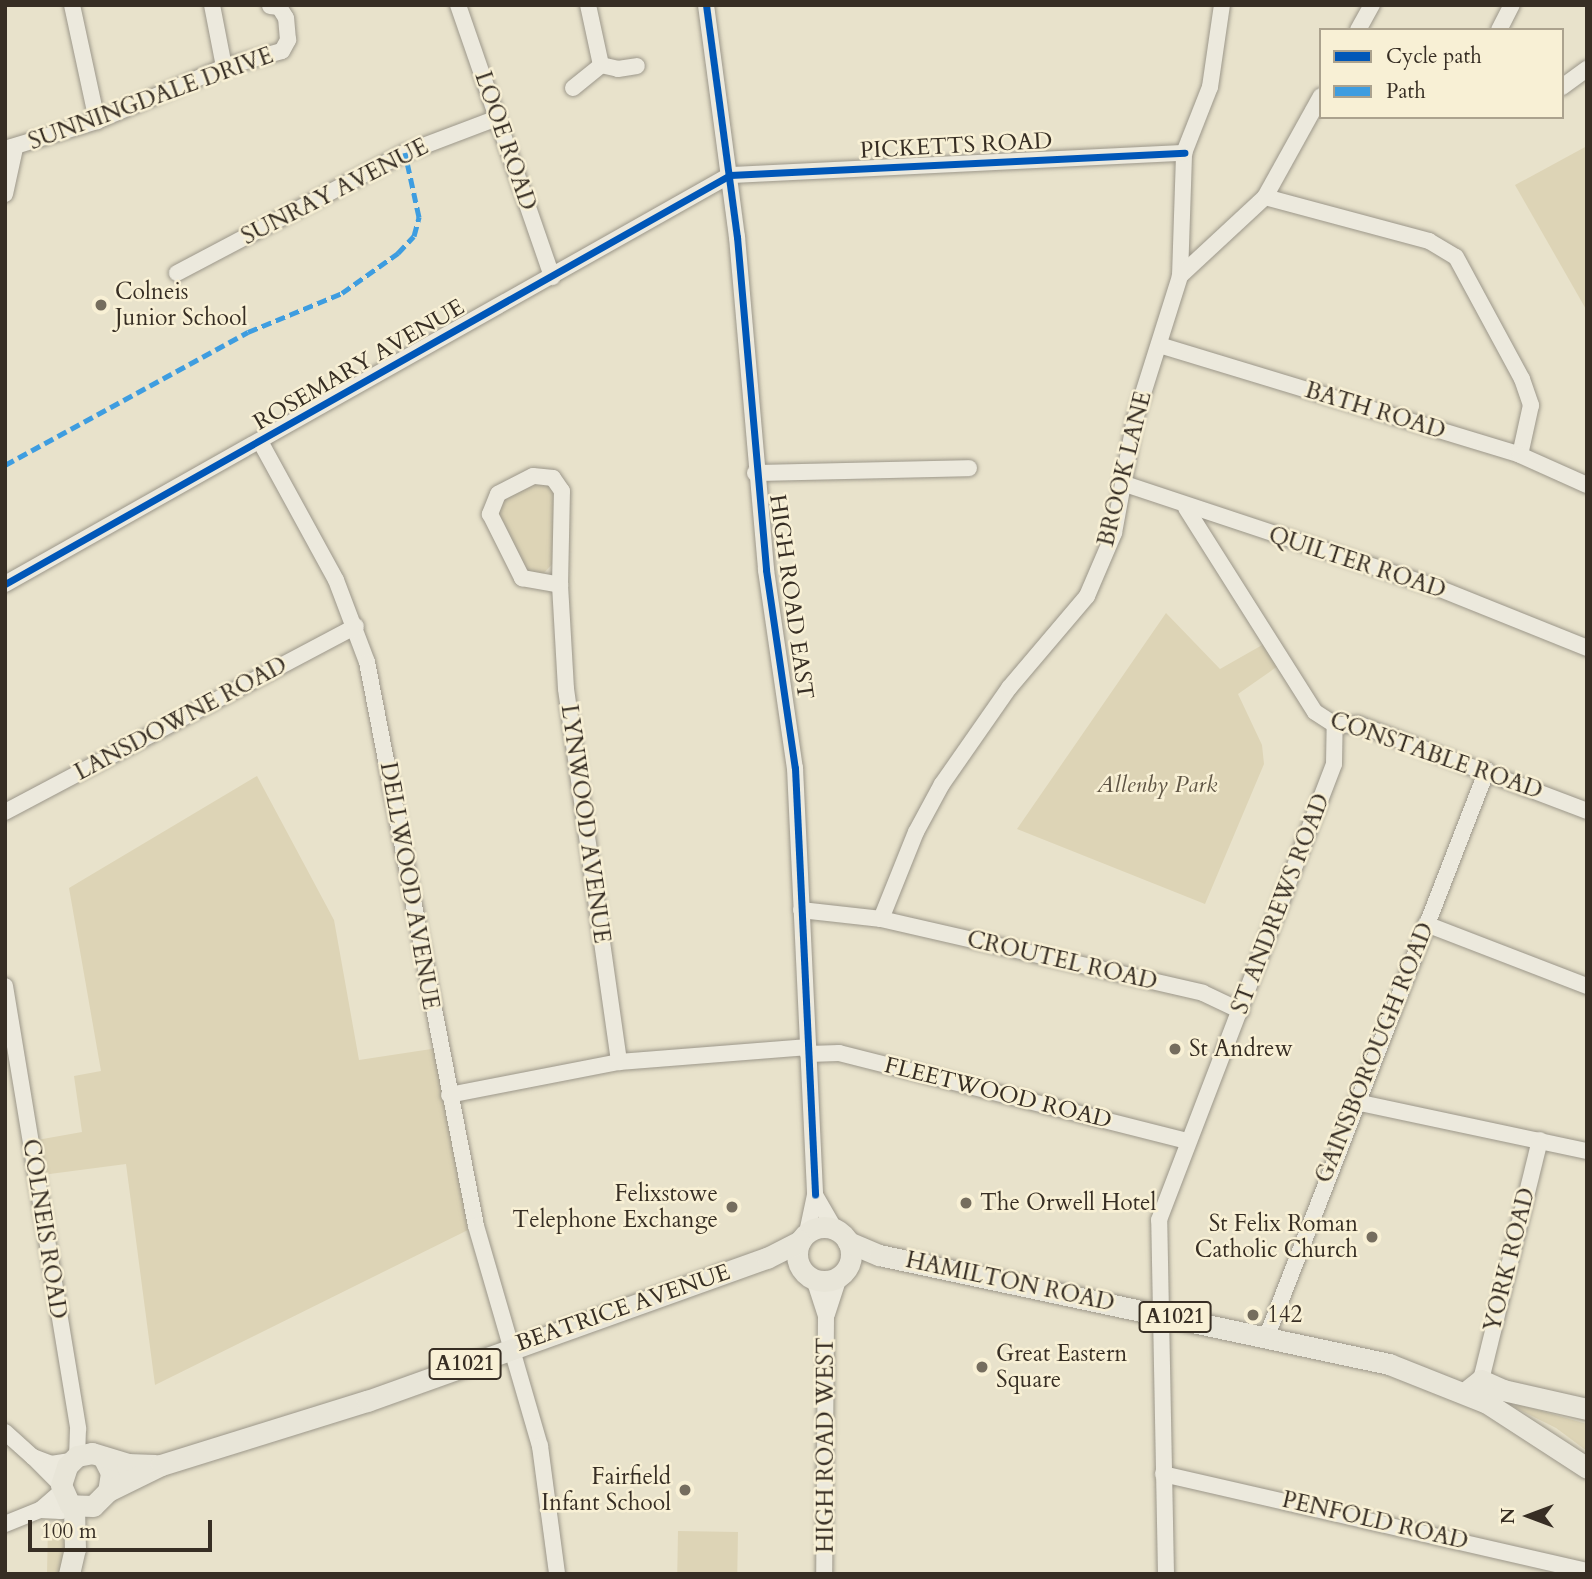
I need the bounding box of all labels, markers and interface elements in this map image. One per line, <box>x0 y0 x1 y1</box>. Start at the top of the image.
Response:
legend <box>1319 28 1564 119</box>
street label: SUNNINGDALE DRIVE <box>25 42 277 156</box>
text: Cycle path <box>1386 42 1482 71</box>
street label: LOOE ROAD <box>468 68 542 214</box>
text: Path <box>1386 77 1426 106</box>
street label: PICKETTS ROAD <box>859 127 1053 165</box>
street label: SUNRAY AVENUE <box>237 133 433 251</box>
place label: Colneis Junior School <box>115 278 247 332</box>
street label: ROSEMARY AVENUE <box>249 293 469 437</box>
marker: Colneis Junior School <box>93 297 109 313</box>
street label: BATH ROAD <box>1302 377 1448 445</box>
street label: BROOK LANE <box>1092 389 1158 549</box>
street label: HIGH ROAD EAST <box>763 493 819 701</box>
street label: QUILTER ROAD <box>1265 521 1449 605</box>
street label: LANSDOWNE ROAD <box>70 651 292 787</box>
street label: LYNWOOD AVENUE <box>555 703 615 945</box>
street label: CONSTABLE ROAD <box>1326 707 1546 805</box>
street label: DELLWOOD AVENUE <box>374 760 444 1012</box>
park label: Allenby Park <box>1097 771 1217 799</box>
street label: ST ANDREWS ROAD <box>1226 790 1336 1018</box>
street label: GAINSBOROUGH ROAD <box>1310 919 1440 1187</box>
street label: CROUTEL ROAD <box>964 926 1160 996</box>
place label: St Andrew <box>1189 1035 1293 1063</box>
marker: St Andrew <box>1167 1041 1183 1057</box>
street label: FLEETWOOD ROAD <box>882 1051 1114 1135</box>
street label: COLNEIS ROAD <box>16 1137 72 1321</box>
place label: Felixstowe Telephone Exchange <box>512 1180 718 1234</box>
street label: YORK ROAD <box>1479 1185 1541 1335</box>
place label: The Orwell Hotel <box>980 1189 1156 1217</box>
marker: The Orwell Hotel <box>958 1195 974 1211</box>
marker: Felixstowe Telephone Exchange <box>724 1199 740 1215</box>
place label: St Felix Roman Catholic Church <box>1195 1210 1358 1264</box>
marker: St Felix Roman Catholic Church <box>1364 1229 1380 1245</box>
street label: HAMILTON ROAD <box>903 1246 1117 1318</box>
street label: BEATRICE AVENUE <box>512 1258 734 1358</box>
road number: A1021 <box>1138 1300 1212 1334</box>
place label: 142 <box>1267 1301 1302 1329</box>
marker: 142 <box>1245 1307 1261 1323</box>
street label: HIGH ROAD WEST <box>812 1337 840 1553</box>
place label: Great Eastern Square <box>996 1340 1127 1394</box>
road number: A1021 <box>428 1346 502 1382</box>
marker: Great Eastern Square <box>974 1359 990 1375</box>
place label: Fairfield Infant School <box>541 1463 671 1517</box>
north arrow <box>1494 1481 1564 1551</box>
marker: Fairfield Infant School <box>677 1482 693 1498</box>
street label: PENFOLD ROAD <box>1279 1486 1471 1556</box>
scale bar <box>32 1506 215 1550</box>
text: N <box>1495 1508 1521 1524</box>
text: 100 m <box>41 1517 97 1546</box>

